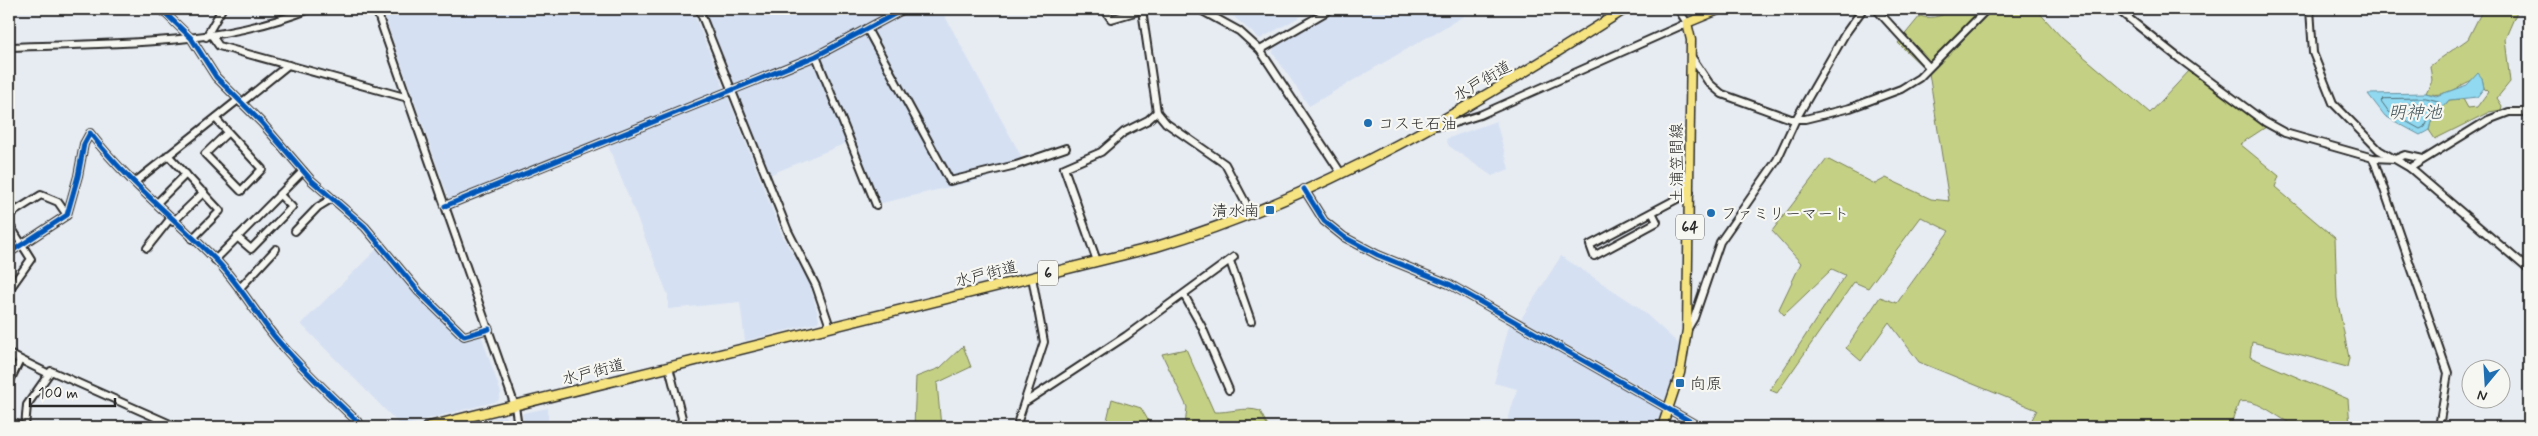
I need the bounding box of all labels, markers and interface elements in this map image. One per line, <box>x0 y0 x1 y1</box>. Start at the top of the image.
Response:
street label: 水戸街道 <box>1450 56 1516 106</box>
water label: 明神池 <box>2388 101 2443 125</box>
place label: コスモ石油 <box>1378 114 1457 135</box>
marker: コスモ石油 <box>1362 117 1374 129</box>
street label: 土浦笠間線 <box>1667 123 1688 203</box>
place label: 清水南 <box>1212 201 1260 222</box>
marker: 清水南 <box>1264 204 1276 216</box>
place label: ファミリーマート <box>1721 204 1849 225</box>
marker: ファミリーマート <box>1705 207 1717 219</box>
road number: 64 <box>1676 214 1704 240</box>
street label: 水戸街道 <box>953 257 1020 292</box>
road number: 6 <box>1038 260 1058 286</box>
street label: 水戸街道 <box>560 355 627 390</box>
north arrow <box>2460 358 2510 408</box>
place label: 向原 <box>1690 374 1722 395</box>
scale bar <box>30 376 115 408</box>
marker: 向原 <box>1674 377 1686 389</box>
text: 100 m <box>38 384 78 404</box>
text: N <box>2475 385 2490 405</box>

